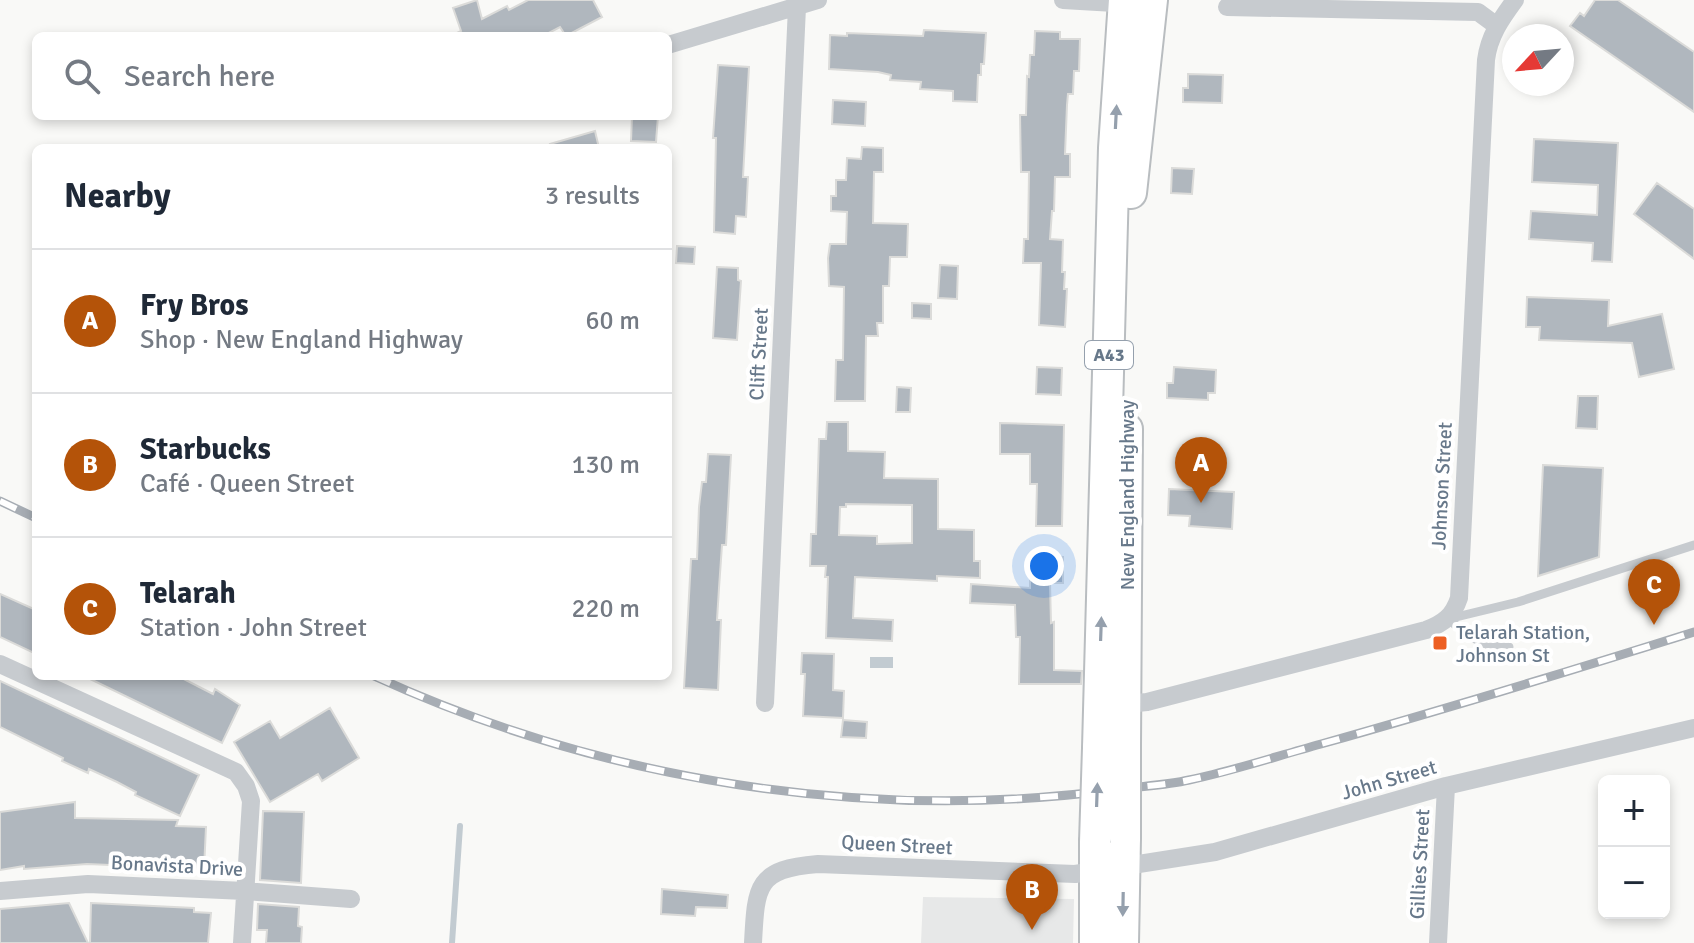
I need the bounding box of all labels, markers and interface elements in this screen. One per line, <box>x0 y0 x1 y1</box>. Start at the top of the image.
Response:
north arrow <box>1502 24 1574 96</box>
search box <box>32 32 672 120</box>
icon: search <box>60 54 104 98</box>
text: Search here <box>124 58 275 95</box>
one-way arrow <box>1110 104 1123 129</box>
text: Nearby <box>64 175 171 217</box>
text: 3 results <box>545 180 640 212</box>
text: Fry Bros <box>140 287 248 324</box>
text: A <box>82 305 98 337</box>
text: 60 m <box>585 305 640 337</box>
street label: Clift Street <box>744 307 774 401</box>
text: Shop · New England Highway <box>140 324 463 356</box>
road number: A43 <box>1085 341 1133 369</box>
street label: New England Highway <box>1115 399 1140 590</box>
street label: Johnson Street <box>1426 422 1458 550</box>
text: Starbucks <box>140 431 271 468</box>
pin: A <box>1175 437 1227 503</box>
text: B <box>82 449 98 481</box>
text: 130 m <box>571 449 640 481</box>
text: Café · Queen Street <box>140 468 354 500</box>
your location <box>1024 546 1064 586</box>
pin: C <box>1628 559 1680 625</box>
text: Telarah <box>140 575 236 612</box>
text: C <box>82 593 98 625</box>
text: 220 m <box>571 593 640 625</box>
text: Station · John Street <box>140 612 367 644</box>
one-way arrow <box>1095 616 1108 641</box>
place label: Telarah Station, Johnson St <box>1456 620 1590 668</box>
marker: Telarah Station, Johnson St <box>1431 634 1449 652</box>
street label: John Street <box>1339 755 1439 805</box>
map controls <box>1598 775 1670 919</box>
button: + <box>1598 775 1670 847</box>
one-way arrow <box>1090 782 1103 807</box>
street label: Gillies Street <box>1405 808 1435 920</box>
street label: Queen Street <box>841 830 953 860</box>
button: − <box>1598 847 1670 919</box>
street label: Bonavista Drive <box>110 850 244 882</box>
pin: B <box>1006 864 1058 930</box>
one-way arrow <box>1117 892 1130 917</box>

